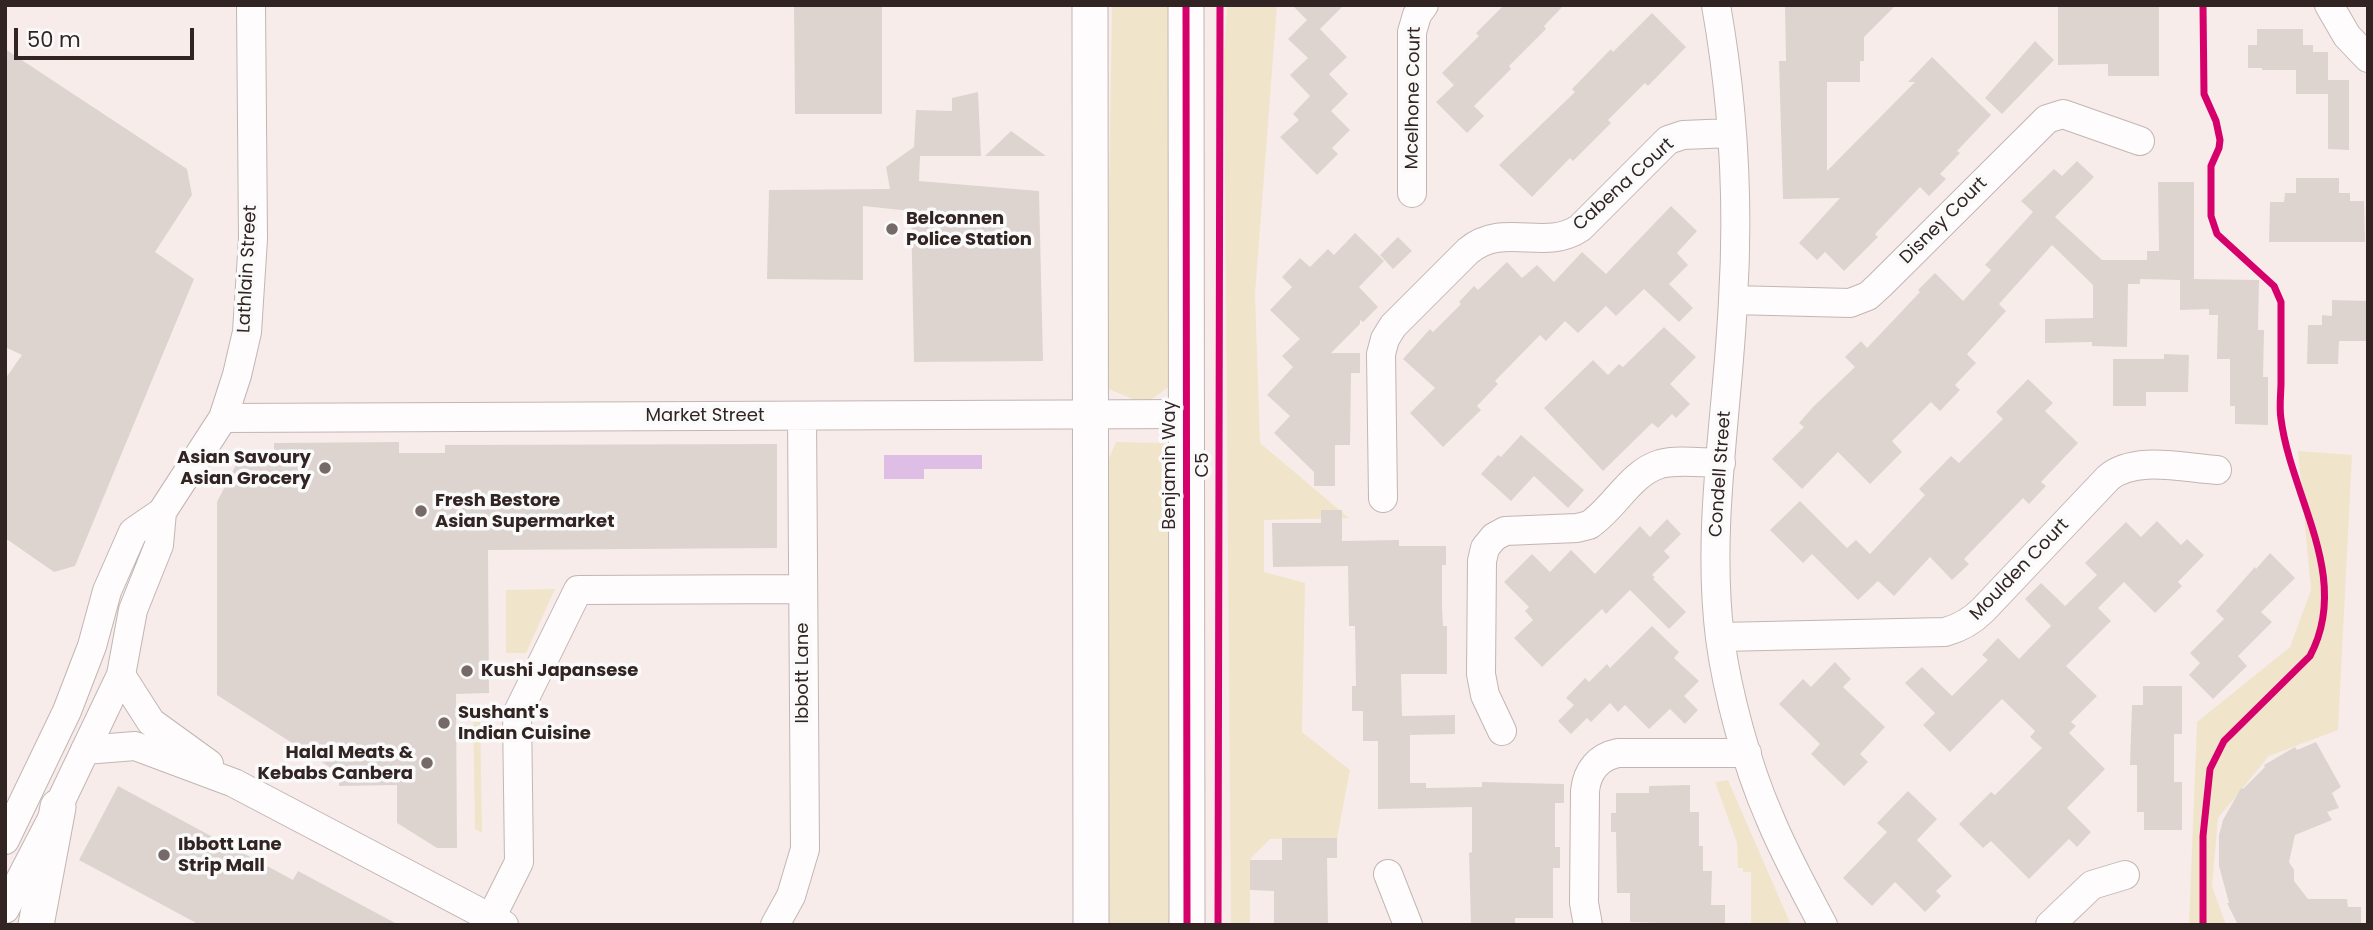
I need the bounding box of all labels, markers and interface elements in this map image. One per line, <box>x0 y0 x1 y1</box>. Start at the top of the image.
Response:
scale bar <box>18 14 198 58</box>
text: 50 m <box>27 25 81 54</box>
street label: Mcelhone Court <box>1402 26 1426 170</box>
street label: Cabena Court <box>1569 134 1679 236</box>
street label: Disney Court <box>1896 173 1992 269</box>
street label: Lathlain Street <box>234 204 262 334</box>
place label: Belconnen Police Station <box>906 208 1032 250</box>
marker: Belconnen Police Station <box>884 221 900 237</box>
street label: Benjamin Way <box>1159 400 1181 530</box>
street label: Market Street <box>646 405 764 427</box>
street label: Condell Street <box>1706 410 1736 538</box>
place label: Asian Savoury Asian Grocery <box>177 447 311 490</box>
street label: C5 <box>1192 452 1214 478</box>
marker: Asian Savoury Asian Grocery <box>317 460 333 476</box>
place label: Fresh Bestore Asian Supermarket <box>435 490 615 532</box>
marker: Fresh Bestore Asian Supermarket <box>413 503 429 519</box>
street label: Moulden Court <box>1966 515 2074 625</box>
street label: Ibbott Lane <box>792 623 814 723</box>
place label: Kushi Japansese <box>481 660 638 682</box>
marker: Kushi Japansese <box>459 663 475 679</box>
place label: Sushant's Indian Cuisine <box>458 702 591 744</box>
marker: Sushant's Indian Cuisine <box>436 715 452 731</box>
place label: Halal Meats & Kebabs Canbera <box>258 742 413 784</box>
marker: Halal Meats & Kebabs Canbera <box>419 755 435 771</box>
place label: Ibbott Lane Strip Mall <box>178 834 282 876</box>
marker: Ibbott Lane Strip Mall <box>156 847 172 863</box>

